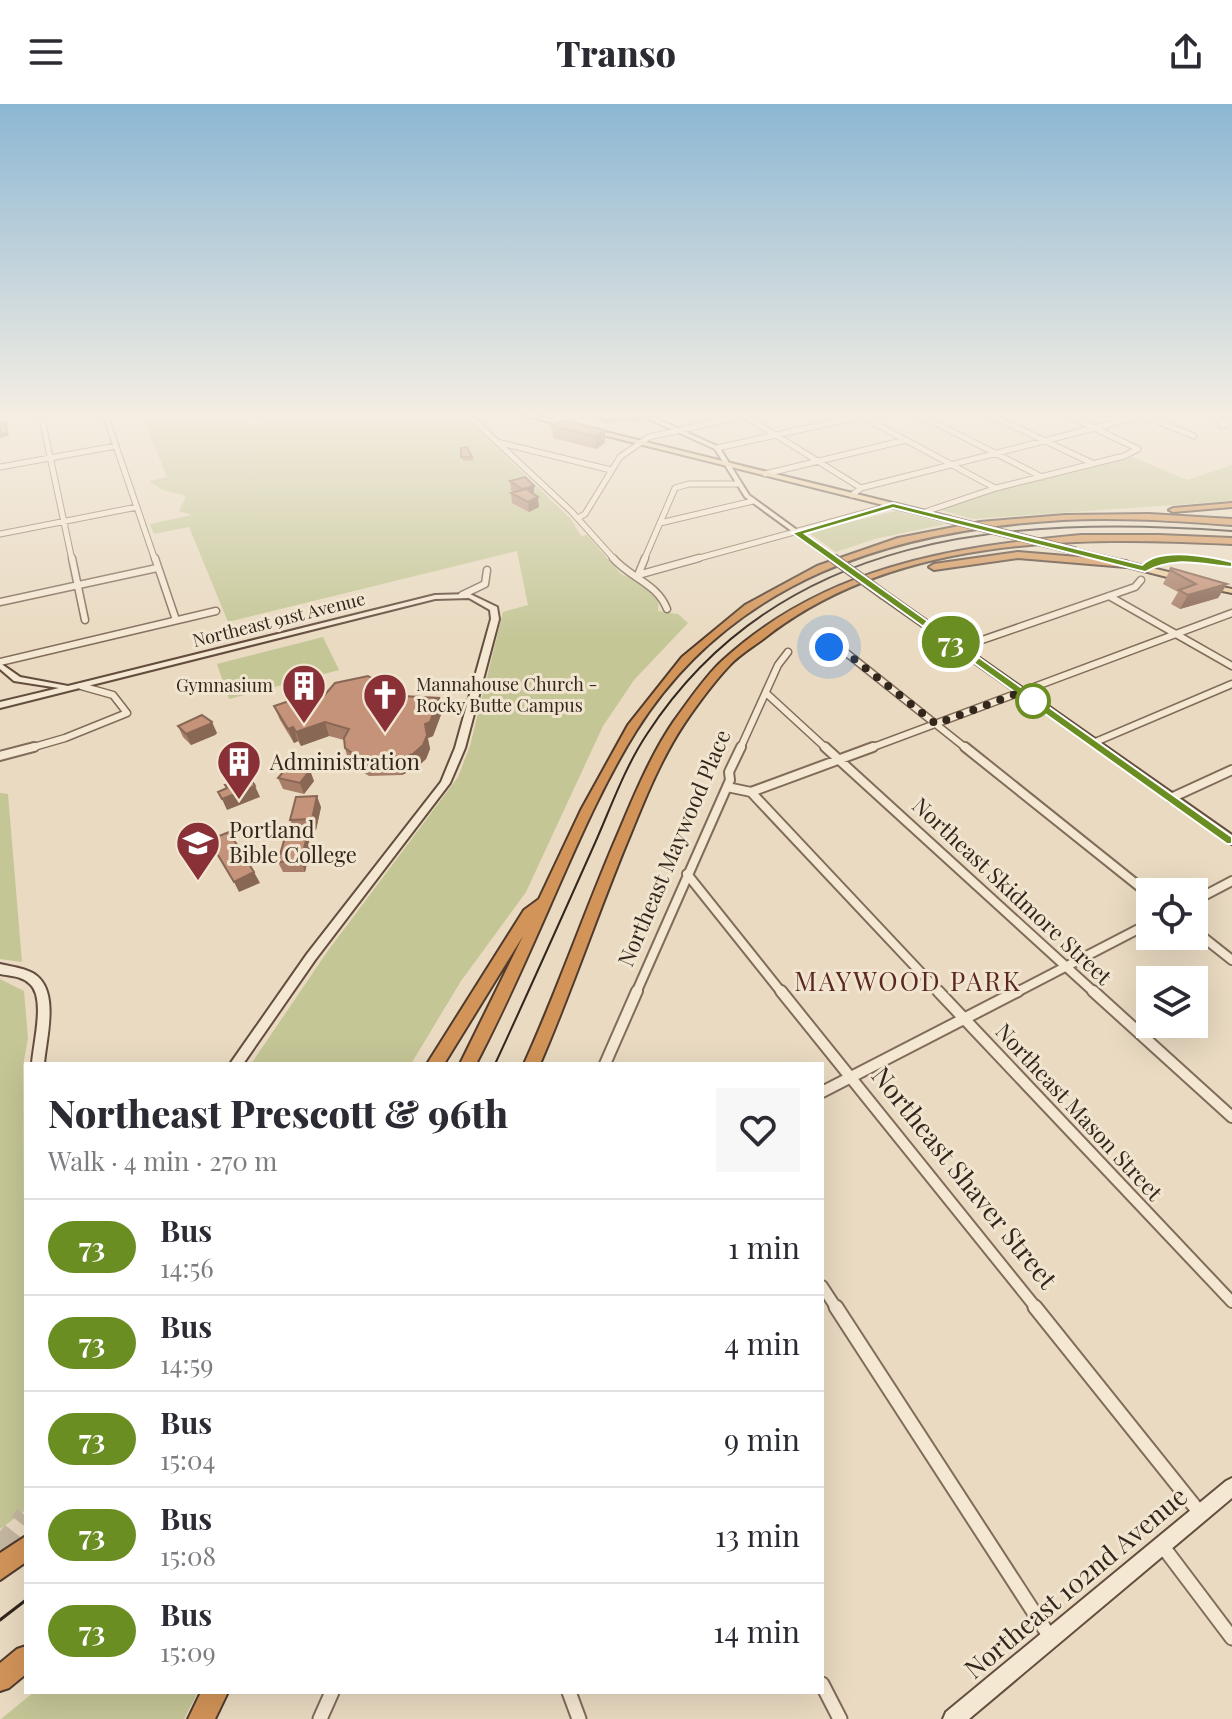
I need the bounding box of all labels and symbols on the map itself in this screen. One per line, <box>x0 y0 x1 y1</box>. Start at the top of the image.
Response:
street label: Northeast 91st Avenue <box>190 586 368 652</box>
line badge: 73 <box>915 616 987 668</box>
your location <box>809 627 849 667</box>
building icon: Gymnasium <box>280 662 328 725</box>
church icon: Mannahouse Church - Rocky Butte Campus <box>361 671 409 734</box>
place label: Mannahouse Church - Rocky Butte Campus <box>416 672 597 717</box>
place label: Gymnasium <box>176 673 273 697</box>
unlabelled marker <box>1016 684 1050 718</box>
street label: Northeast Maywood Place <box>610 725 737 971</box>
building icon: Administration <box>215 738 263 801</box>
place label: Administration <box>269 746 420 776</box>
street label: Northeast Skidmore Street <box>907 790 1120 992</box>
place label: Portland Bible College <box>229 814 357 869</box>
school or university icon: Portland Bible College <box>174 819 222 882</box>
district label: MAYWOOD PARK <box>794 963 1022 998</box>
street label: Northeast Mason Street <box>990 1016 1171 1207</box>
street label: Northeast Shaver Street <box>865 1059 1066 1296</box>
street label: Northeast 102nd Avenue <box>956 1478 1194 1686</box>

